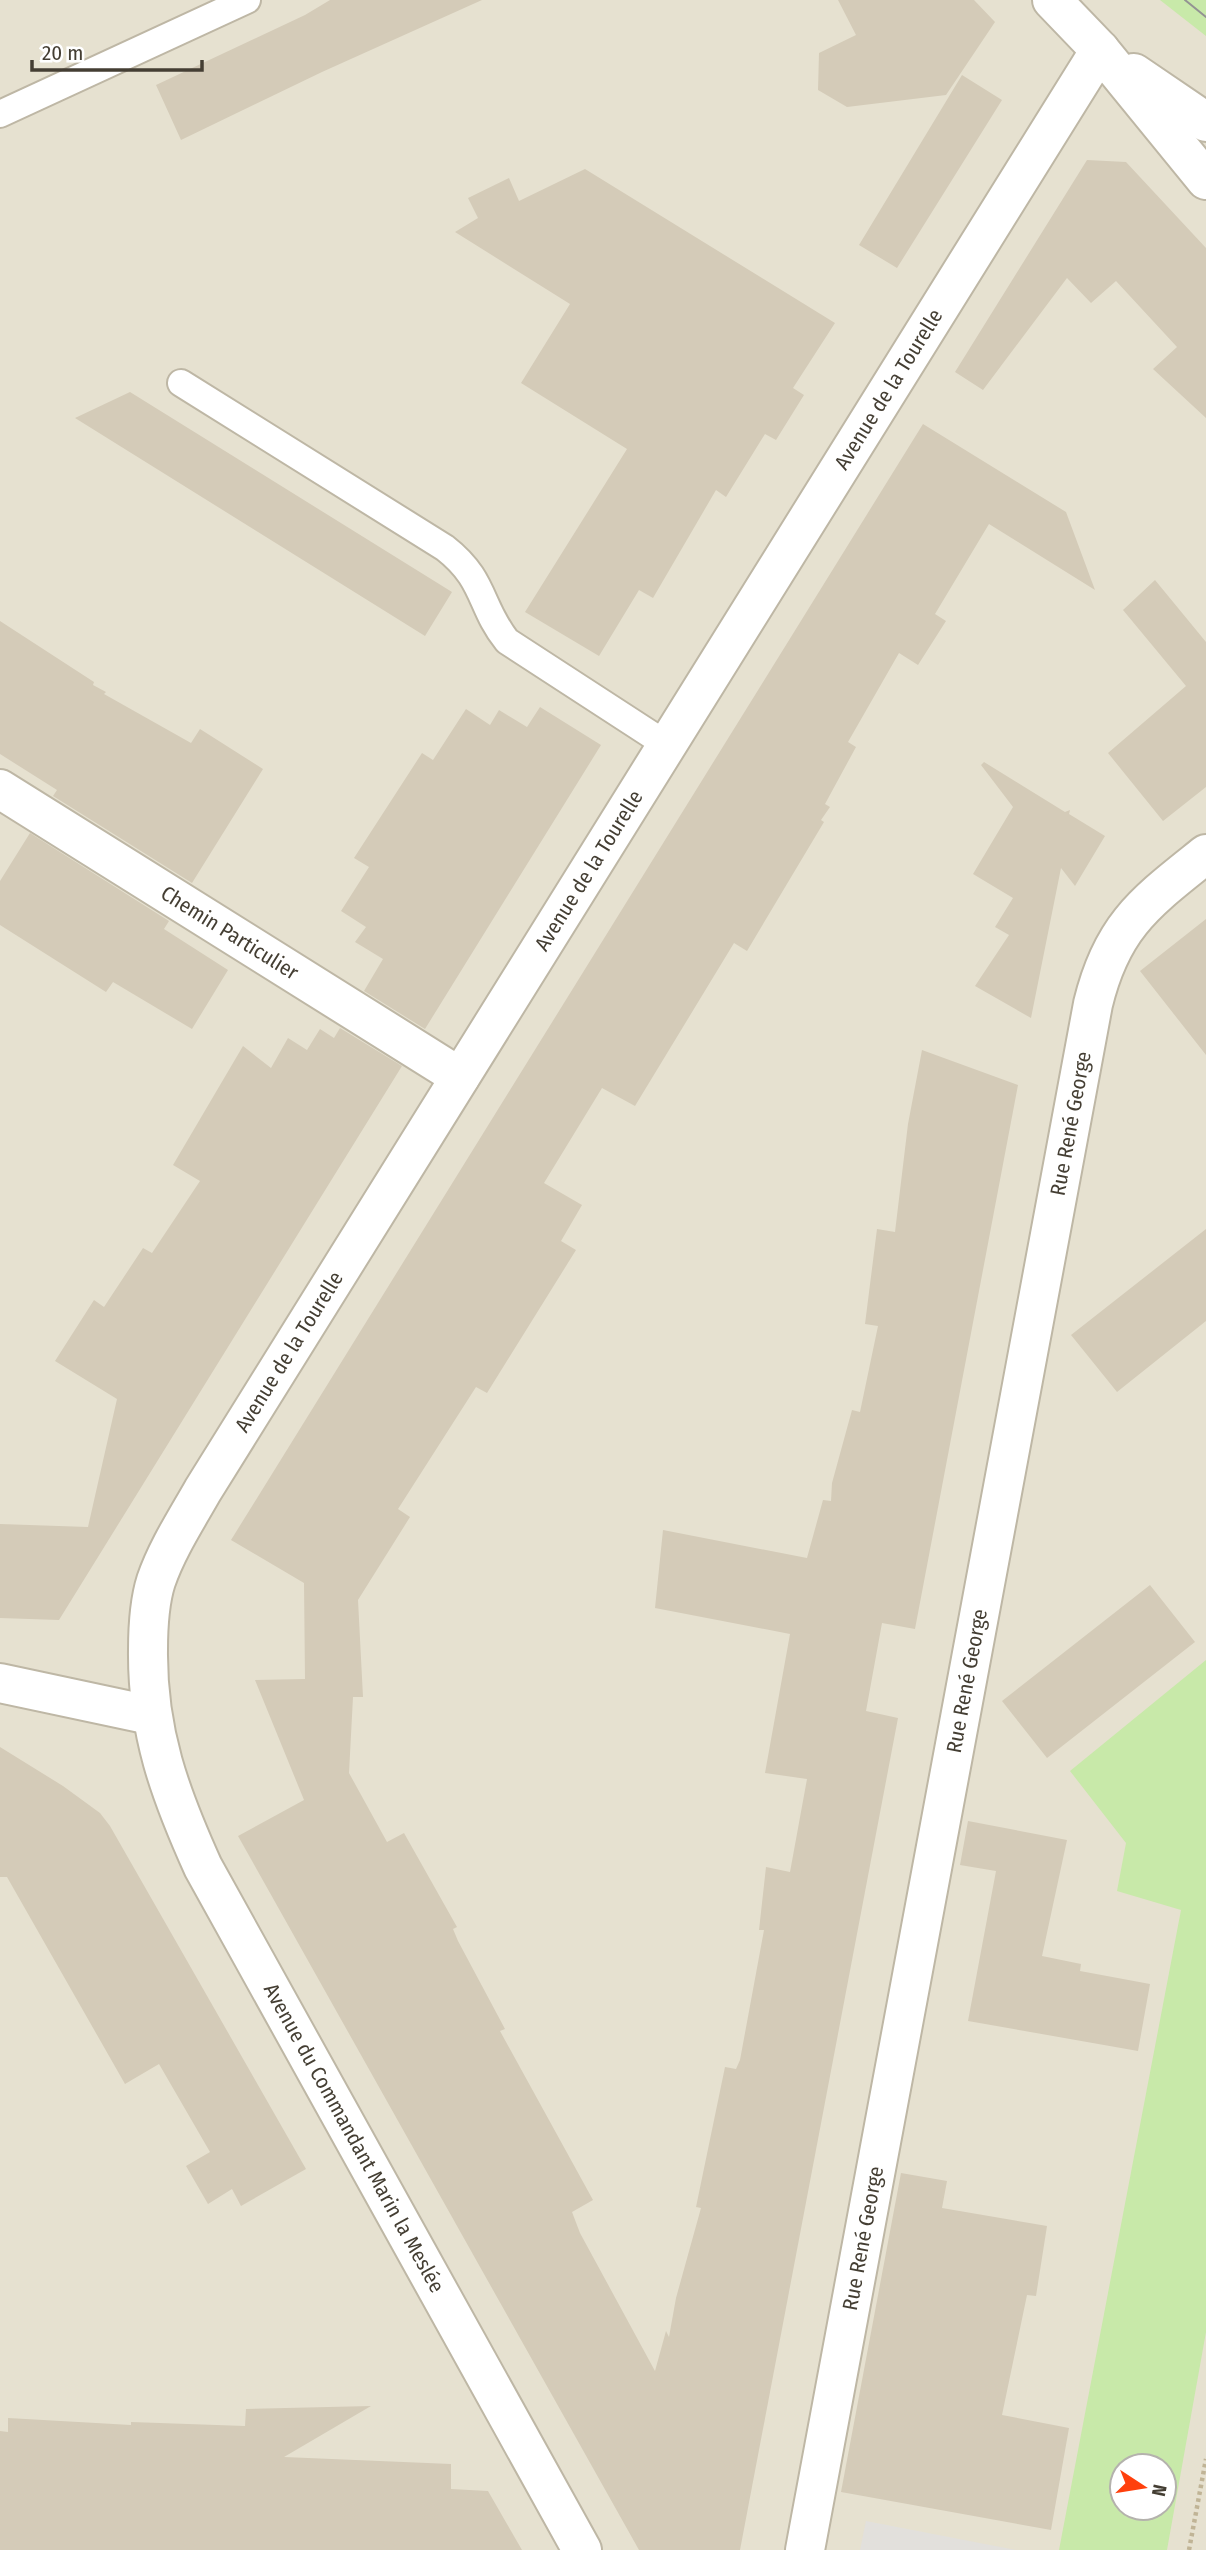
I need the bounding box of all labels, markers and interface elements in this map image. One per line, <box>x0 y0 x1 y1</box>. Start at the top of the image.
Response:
scale bar <box>32 28 201 72</box>
text: 20 m <box>42 40 83 66</box>
street label: Avenue de la Tourelle <box>829 304 948 475</box>
street label: Avenue de la Tourelle <box>529 785 649 956</box>
street label: Chemin Particulier <box>156 880 304 986</box>
street label: Rue René George <box>1045 1049 1097 1198</box>
street label: Avenue de la Tourelle <box>229 1267 349 1437</box>
street label: Rue René George <box>941 1607 993 1755</box>
street label: Avenue du Commandant Marin la Meslée <box>258 1979 450 2297</box>
street label: Rue René George <box>837 2164 889 2313</box>
north arrow <box>1108 2452 1178 2522</box>
text: N <box>1147 2482 1172 2498</box>

